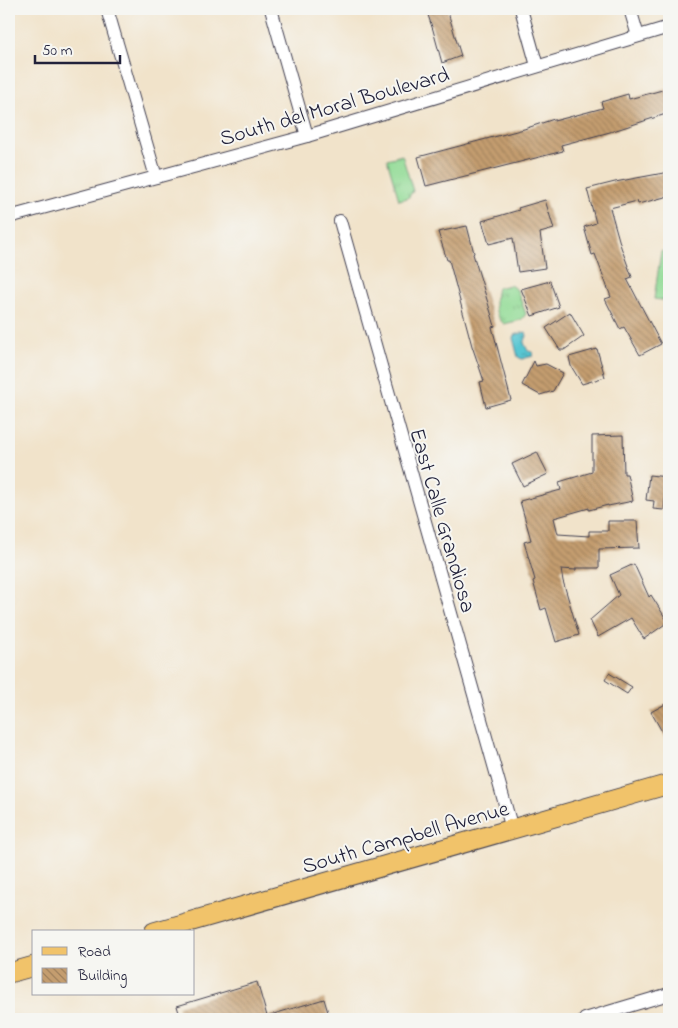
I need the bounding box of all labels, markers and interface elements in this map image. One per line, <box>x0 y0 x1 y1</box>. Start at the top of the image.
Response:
scale bar <box>35 32 120 64</box>
text: 50 m <box>42 40 73 62</box>
street label: South del Moral Boulevard <box>216 60 453 156</box>
street label: East Calle Grandiosa <box>400 425 483 617</box>
street label: South Campbell Avenue <box>299 794 513 884</box>
legend <box>32 930 195 996</box>
text: Road <box>78 941 111 963</box>
text: Building <box>77 965 127 988</box>

